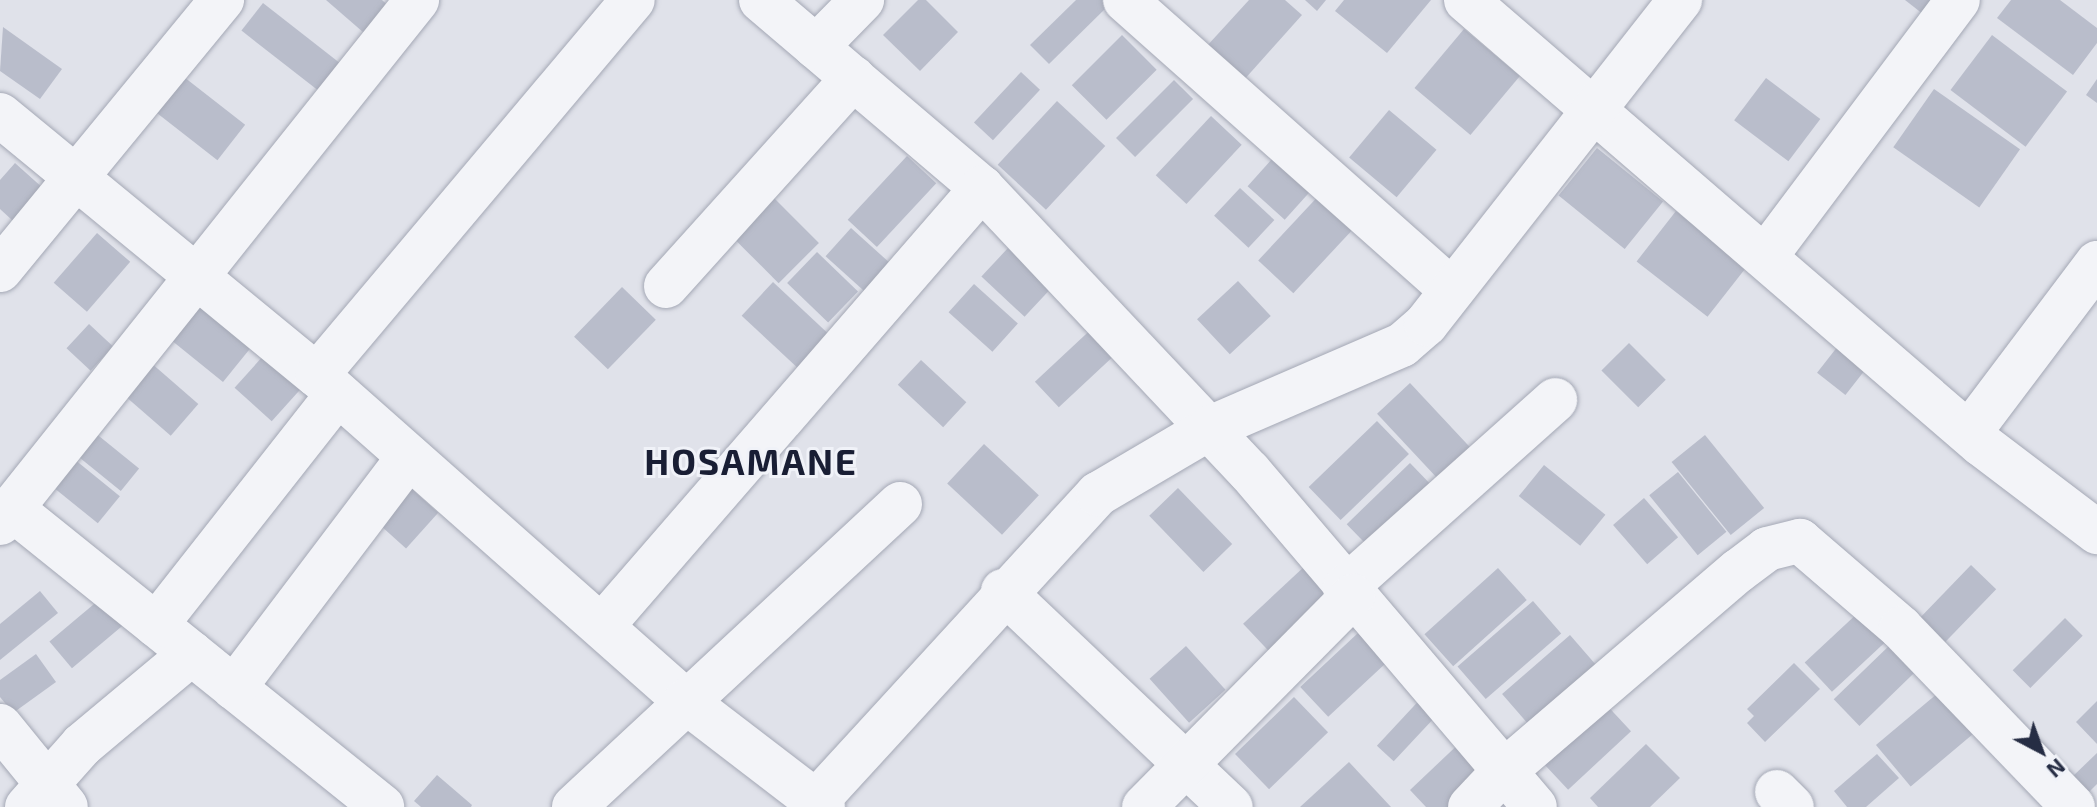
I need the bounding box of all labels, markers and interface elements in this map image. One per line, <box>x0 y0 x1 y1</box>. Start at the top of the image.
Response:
district label: HOSAMANE <box>644 439 858 483</box>
north arrow <box>2001 711 2081 791</box>
text: N <box>2042 754 2071 784</box>

